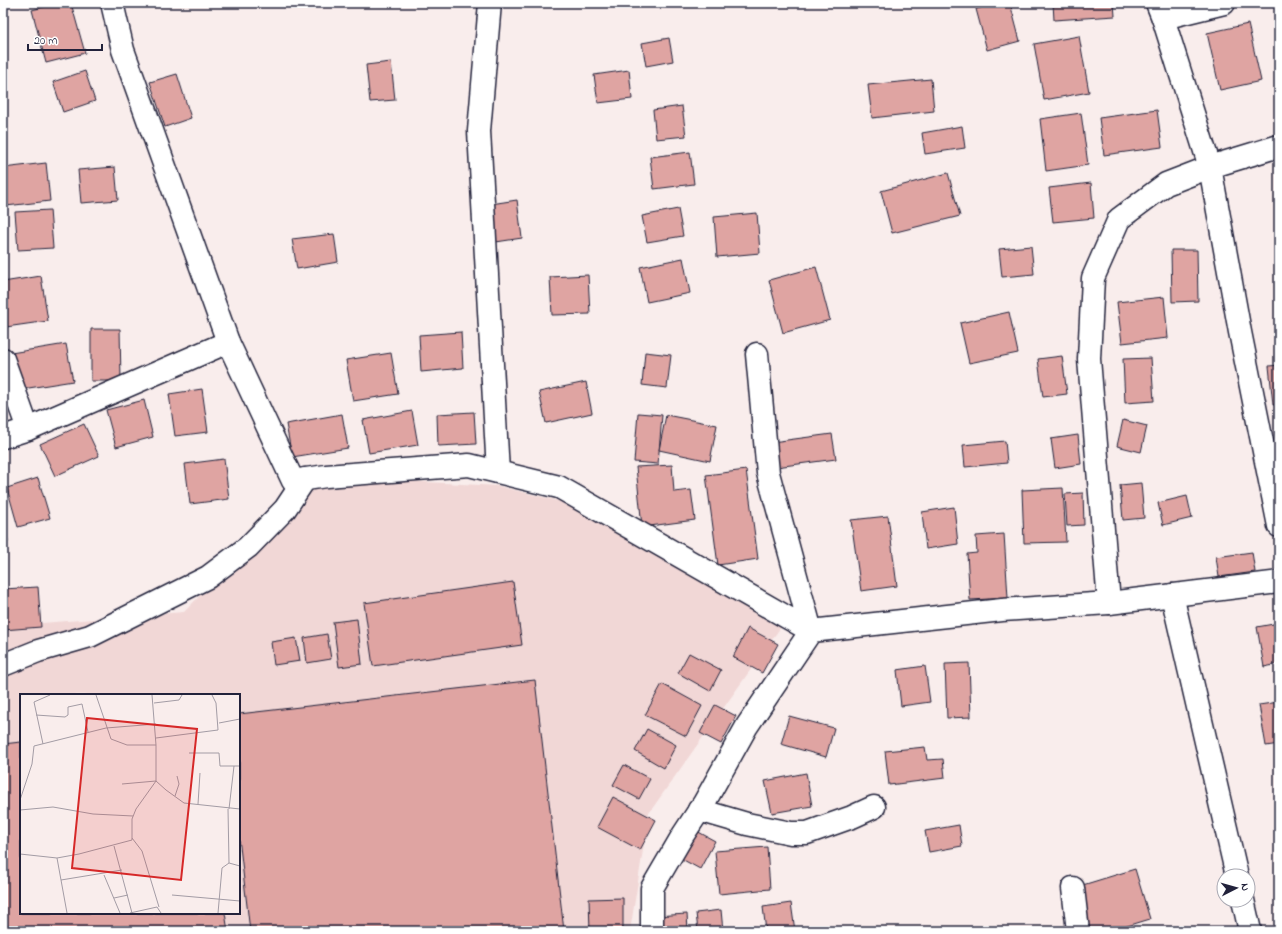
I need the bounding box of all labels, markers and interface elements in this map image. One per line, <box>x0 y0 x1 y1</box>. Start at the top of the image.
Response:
scale bar <box>28 26 102 52</box>
text: 20 m <box>34 32 57 50</box>
inset map <box>20 694 240 914</box>
north arrow <box>1216 868 1256 908</box>
text: N <box>1237 883 1253 892</box>

